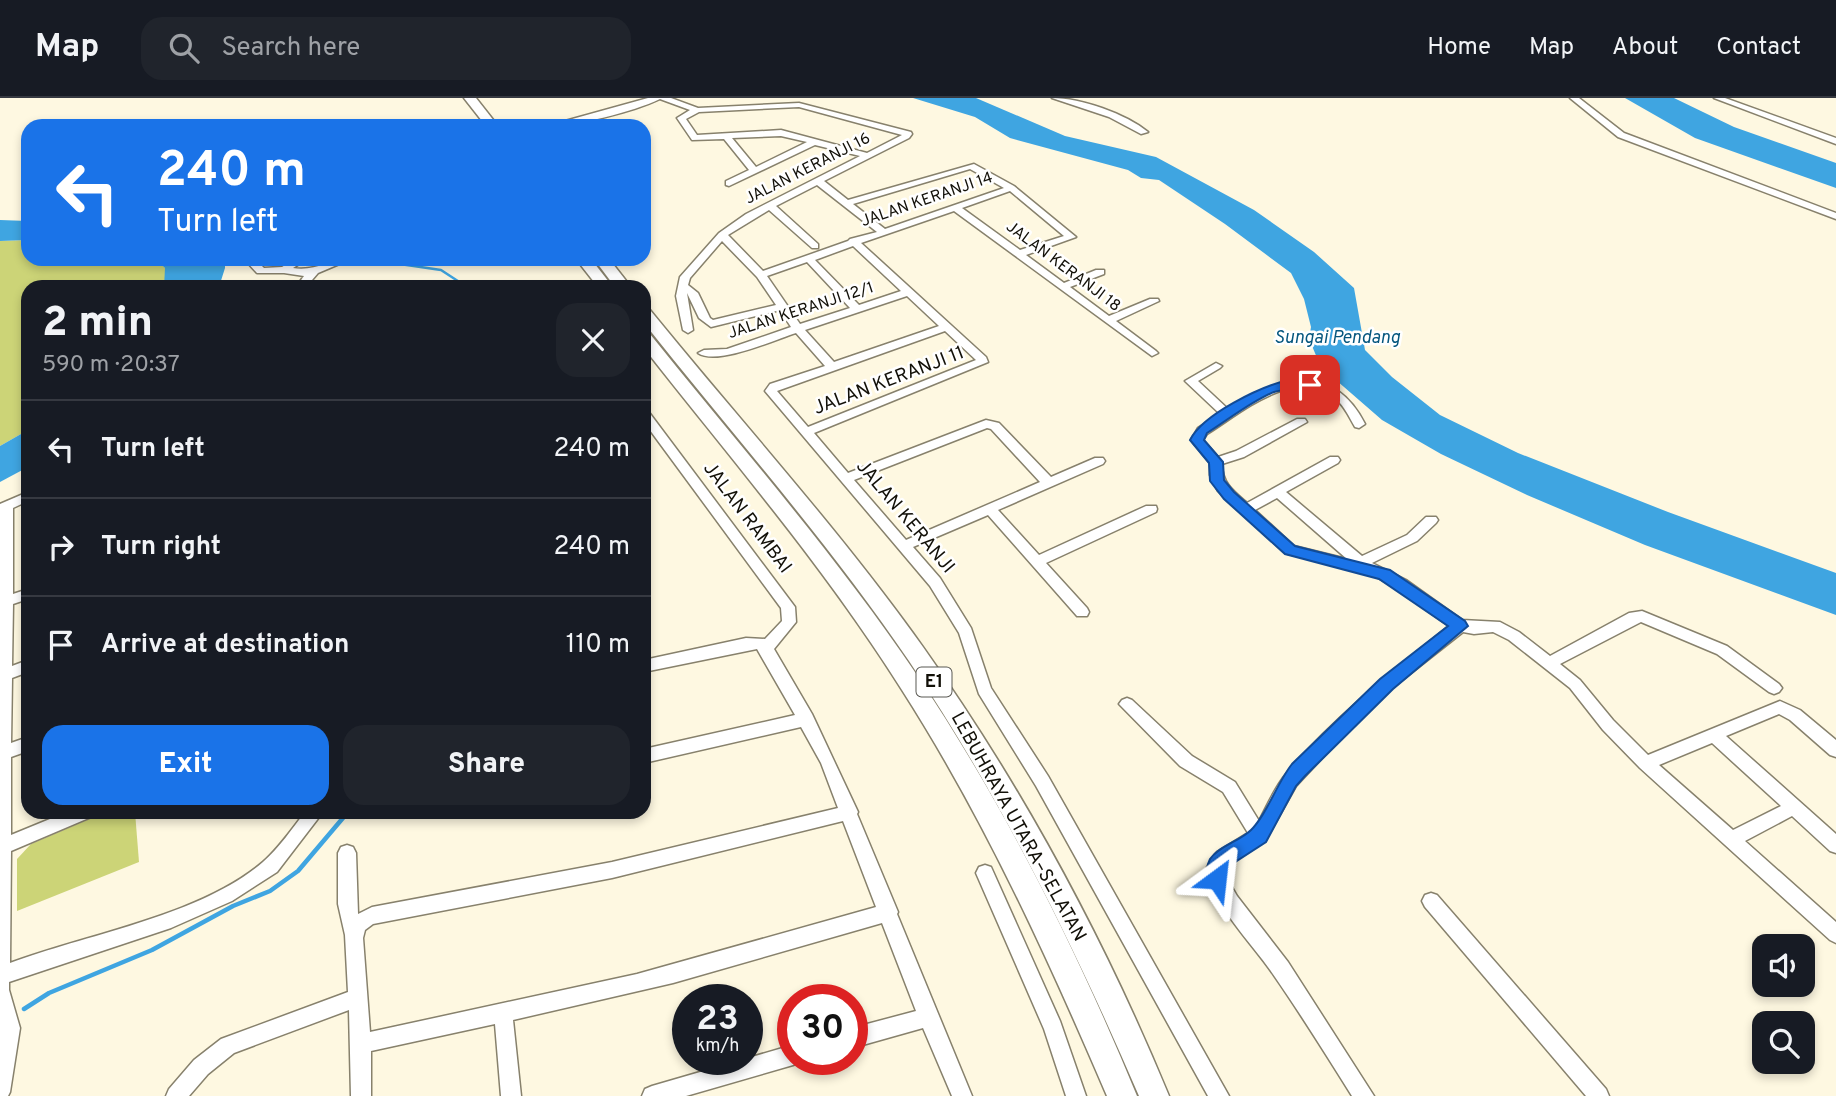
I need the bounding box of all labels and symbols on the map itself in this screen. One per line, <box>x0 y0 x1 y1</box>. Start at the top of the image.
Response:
street label: JALAN KERANJI 16 <box>742 129 874 209</box>
street label: JALAN KERANJI 14 <box>858 168 996 232</box>
street label: JALAN KERANJI 18 <box>1002 217 1124 317</box>
street label: JALAN KERANJI 12/1 <box>726 278 876 344</box>
water label: Sungai Pendang <box>1274 327 1400 350</box>
street label: JALAN KERANJI 11 <box>810 341 968 421</box>
pin <box>1280 355 1340 415</box>
street label: JALAN KERANJI <box>850 455 960 579</box>
street label: JALAN RAMBAI <box>697 458 797 578</box>
road number: E1 <box>916 668 951 696</box>
street label: LEBUHRAYA UTARA–SELATAN <box>945 708 1091 946</box>
position arrow <box>1180 842 1254 916</box>
speed limit sign: 30 <box>777 984 868 1075</box>

